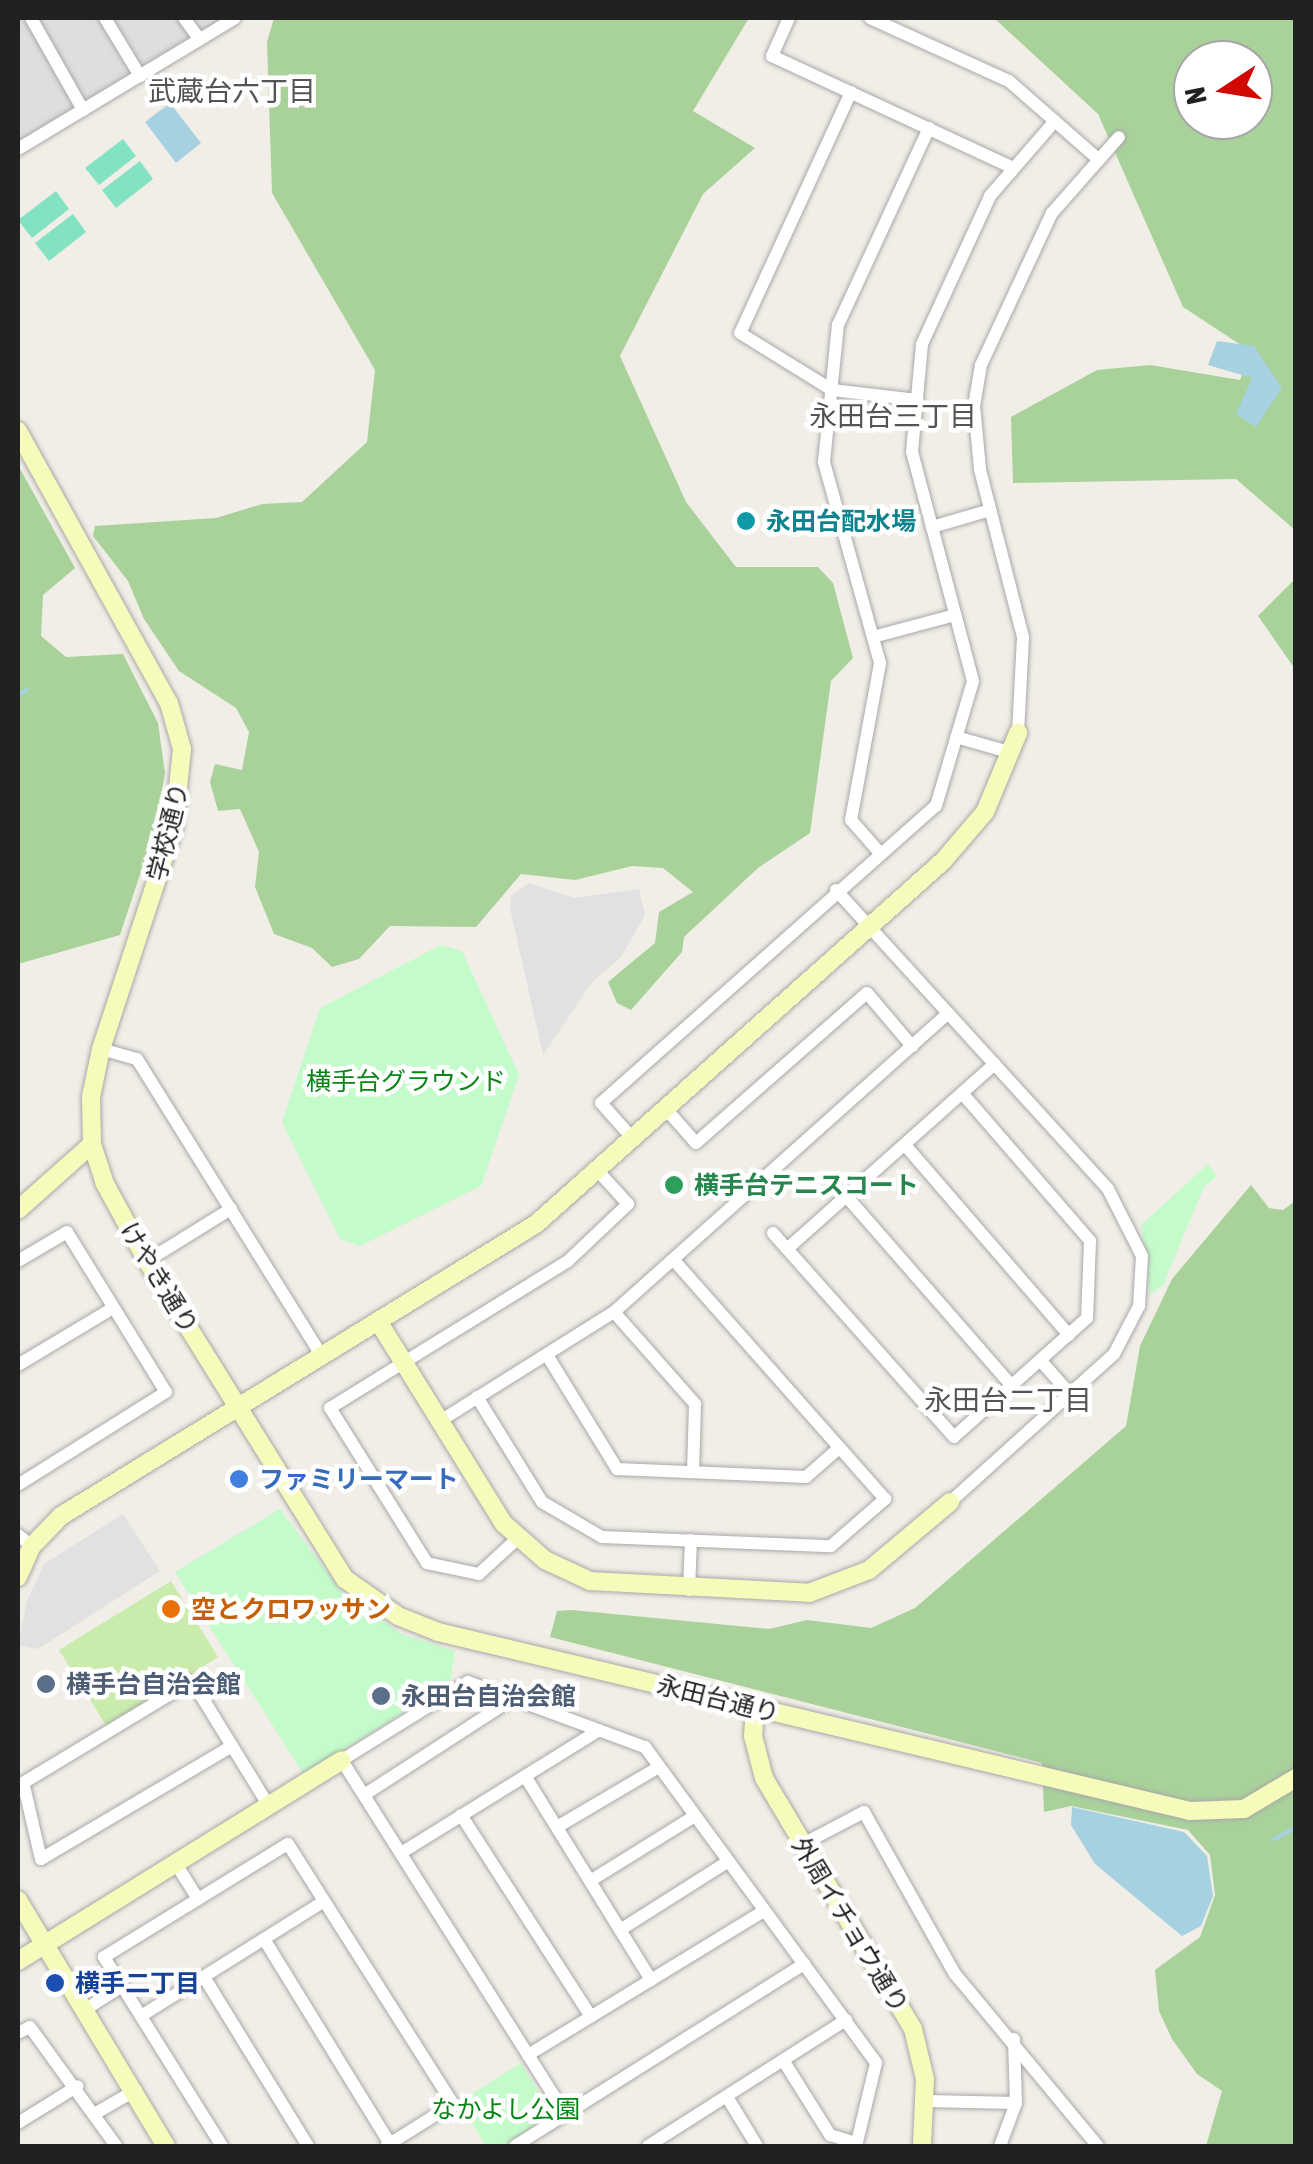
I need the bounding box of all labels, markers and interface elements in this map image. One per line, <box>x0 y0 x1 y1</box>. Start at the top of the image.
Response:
north arrow <box>1173 40 1273 140</box>
district label: 武蔵台六丁目 <box>148 74 316 108</box>
text: N <box>1178 84 1213 107</box>
district label: 永田台三丁目 <box>809 399 977 433</box>
place label: 永田台配水場 <box>766 506 916 536</box>
marker: 永田台配水場 <box>735 510 757 532</box>
street label: 学校通り <box>141 780 195 884</box>
park label: 横手台グラウンド <box>306 1066 506 1096</box>
place label: 横手台テニスコート <box>694 1170 919 1200</box>
marker: 横手台テニスコート <box>663 1174 685 1196</box>
street label: けやき通り <box>114 1217 204 1339</box>
district label: 永田台二丁目 <box>924 1383 1092 1417</box>
place label: ファミリーマート <box>259 1464 459 1494</box>
marker: ファミリーマート <box>228 1468 250 1490</box>
place label: 空とクロワッサン <box>191 1594 391 1624</box>
marker: 空とクロワッサン <box>160 1598 182 1620</box>
place label: 横手台自治会館 <box>66 1669 241 1699</box>
street label: 永田台通り <box>654 1669 782 1729</box>
marker: 横手台自治会館 <box>35 1673 57 1695</box>
place label: 永田台自治会館 <box>401 1681 576 1711</box>
marker: 永田台自治会館 <box>370 1685 392 1707</box>
street label: 外周イチョウ通り <box>786 1832 914 2018</box>
place label: 横手二丁目 <box>75 1968 200 1998</box>
marker: 横手二丁目 <box>44 1972 66 1994</box>
park label: なかよし公園 <box>431 2094 581 2124</box>

